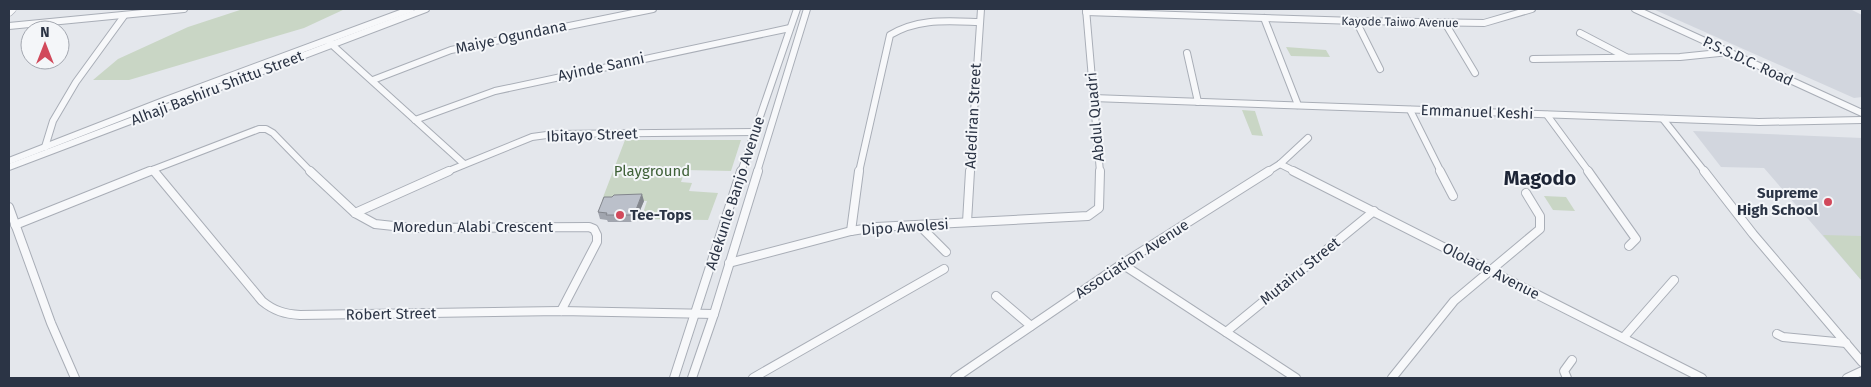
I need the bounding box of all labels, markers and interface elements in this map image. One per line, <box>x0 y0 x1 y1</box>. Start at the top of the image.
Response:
street label: Kayode Taiwo Avenue <box>1341 14 1459 30</box>
street label: Maiye Ogundana <box>454 16 568 58</box>
north arrow <box>20 20 70 70</box>
text: N <box>40 24 50 41</box>
street label: P.S.S.D.C. Road <box>1700 32 1796 90</box>
street label: Alhaji Bashiru Shittu Street <box>128 47 306 129</box>
street label: Ayinde Sanni <box>556 49 646 85</box>
street label: Adediran Street <box>961 62 985 169</box>
street label: Abdul Quadri <box>1082 71 1108 163</box>
street label: Emmanuel Keshi <box>1420 101 1534 123</box>
street label: Adekunle Banjo Avenue <box>702 114 768 272</box>
street label: Ibitayo Street <box>546 124 639 146</box>
park label: Playground <box>614 162 690 180</box>
district label: Magodo <box>1504 166 1577 190</box>
place label: Supreme High School <box>1737 184 1819 219</box>
marker: Supreme High School <box>1822 196 1834 208</box>
place label: Tee-Tops <box>630 206 691 224</box>
marker: Tee-Tops <box>614 209 626 221</box>
street label: Dipo Awolesi <box>861 215 949 239</box>
street label: Association Avenue <box>1072 216 1192 302</box>
street label: Moredun Alabi Crescent <box>393 218 554 236</box>
street label: Mutairu Street <box>1257 233 1344 309</box>
street label: Ololade Avenue <box>1439 239 1543 303</box>
street label: Robert Street <box>346 304 437 324</box>

